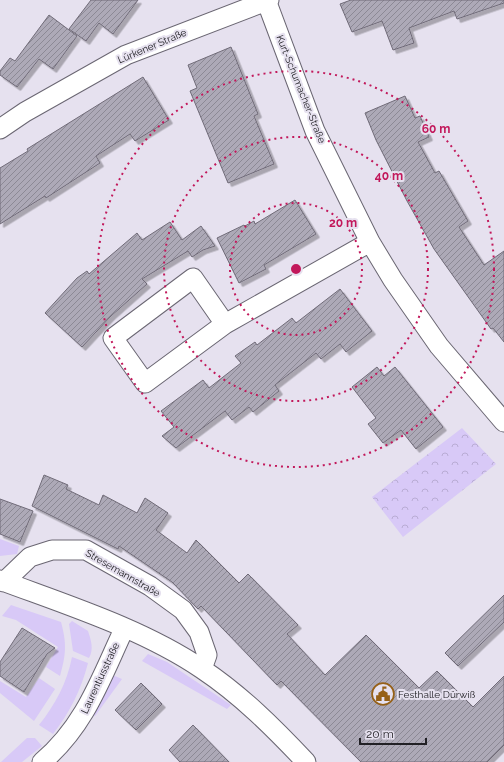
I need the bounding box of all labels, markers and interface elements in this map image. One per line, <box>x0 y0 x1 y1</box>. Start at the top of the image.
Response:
street label: Lürkener Straße <box>116 27 188 65</box>
street label: Kurt-Schumacher-Straße <box>274 33 328 145</box>
text: 60 m <box>422 122 450 136</box>
text: 40 m <box>375 169 403 183</box>
text: 20 m <box>329 216 357 230</box>
centre of rings <box>289 262 303 276</box>
street label: Stresemannstraße <box>84 547 162 599</box>
street label: Laurentiusstraße <box>79 641 121 715</box>
public building icon: Festhalle Dürwiß <box>370 681 396 707</box>
place label: Festhalle Dürwiß <box>398 689 476 700</box>
scale bar <box>360 720 426 746</box>
text: 20 m <box>366 727 394 741</box>

